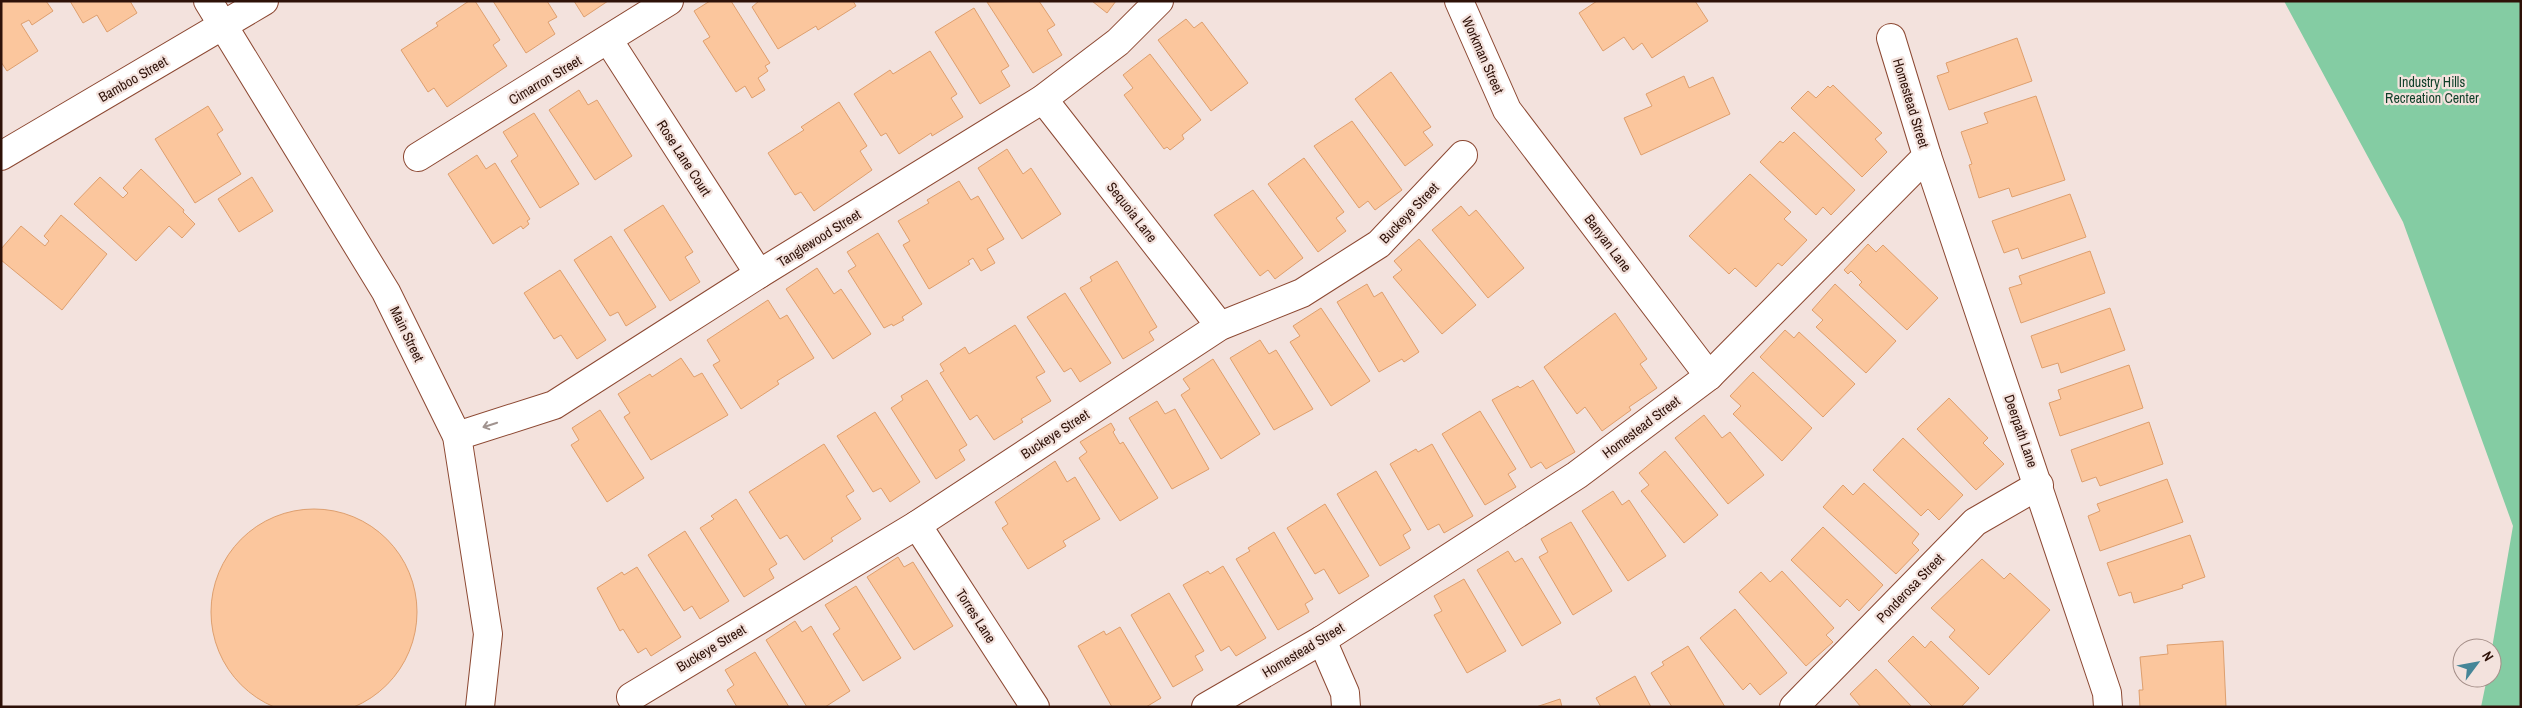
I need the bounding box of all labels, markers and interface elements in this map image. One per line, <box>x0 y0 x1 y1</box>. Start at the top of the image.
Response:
street label: Workman Street <box>1458 14 1508 96</box>
street label: Cimarron Street <box>505 51 585 109</box>
street label: Bamboo Street <box>95 52 171 106</box>
street label: Homestead Street <box>1889 56 1933 150</box>
park label: Industry Hills Recreation Center <box>2385 73 2479 107</box>
street label: Rose Lane Court <box>653 117 715 199</box>
street label: Sequoia Lane <box>1103 178 1161 246</box>
street label: Buckeye Street <box>1375 179 1443 247</box>
street label: Tanglewood Street <box>774 205 864 271</box>
street label: Banyan Lane <box>1580 211 1636 275</box>
street label: Main Street <box>386 303 428 365</box>
street label: Homestead Street <box>1599 392 1683 462</box>
street label: Deerpath Lane <box>2000 392 2042 470</box>
street label: Buckeye Street <box>1017 405 1093 463</box>
one-way arrow <box>483 421 499 430</box>
street label: Ponderosa Street <box>1872 550 1948 626</box>
street label: Torres Lane <box>952 586 1000 646</box>
street label: Homestead Street <box>1259 618 1347 682</box>
street label: Buckeye Street <box>673 620 749 676</box>
north arrow <box>2452 638 2502 688</box>
text: N <box>2478 648 2498 664</box>

